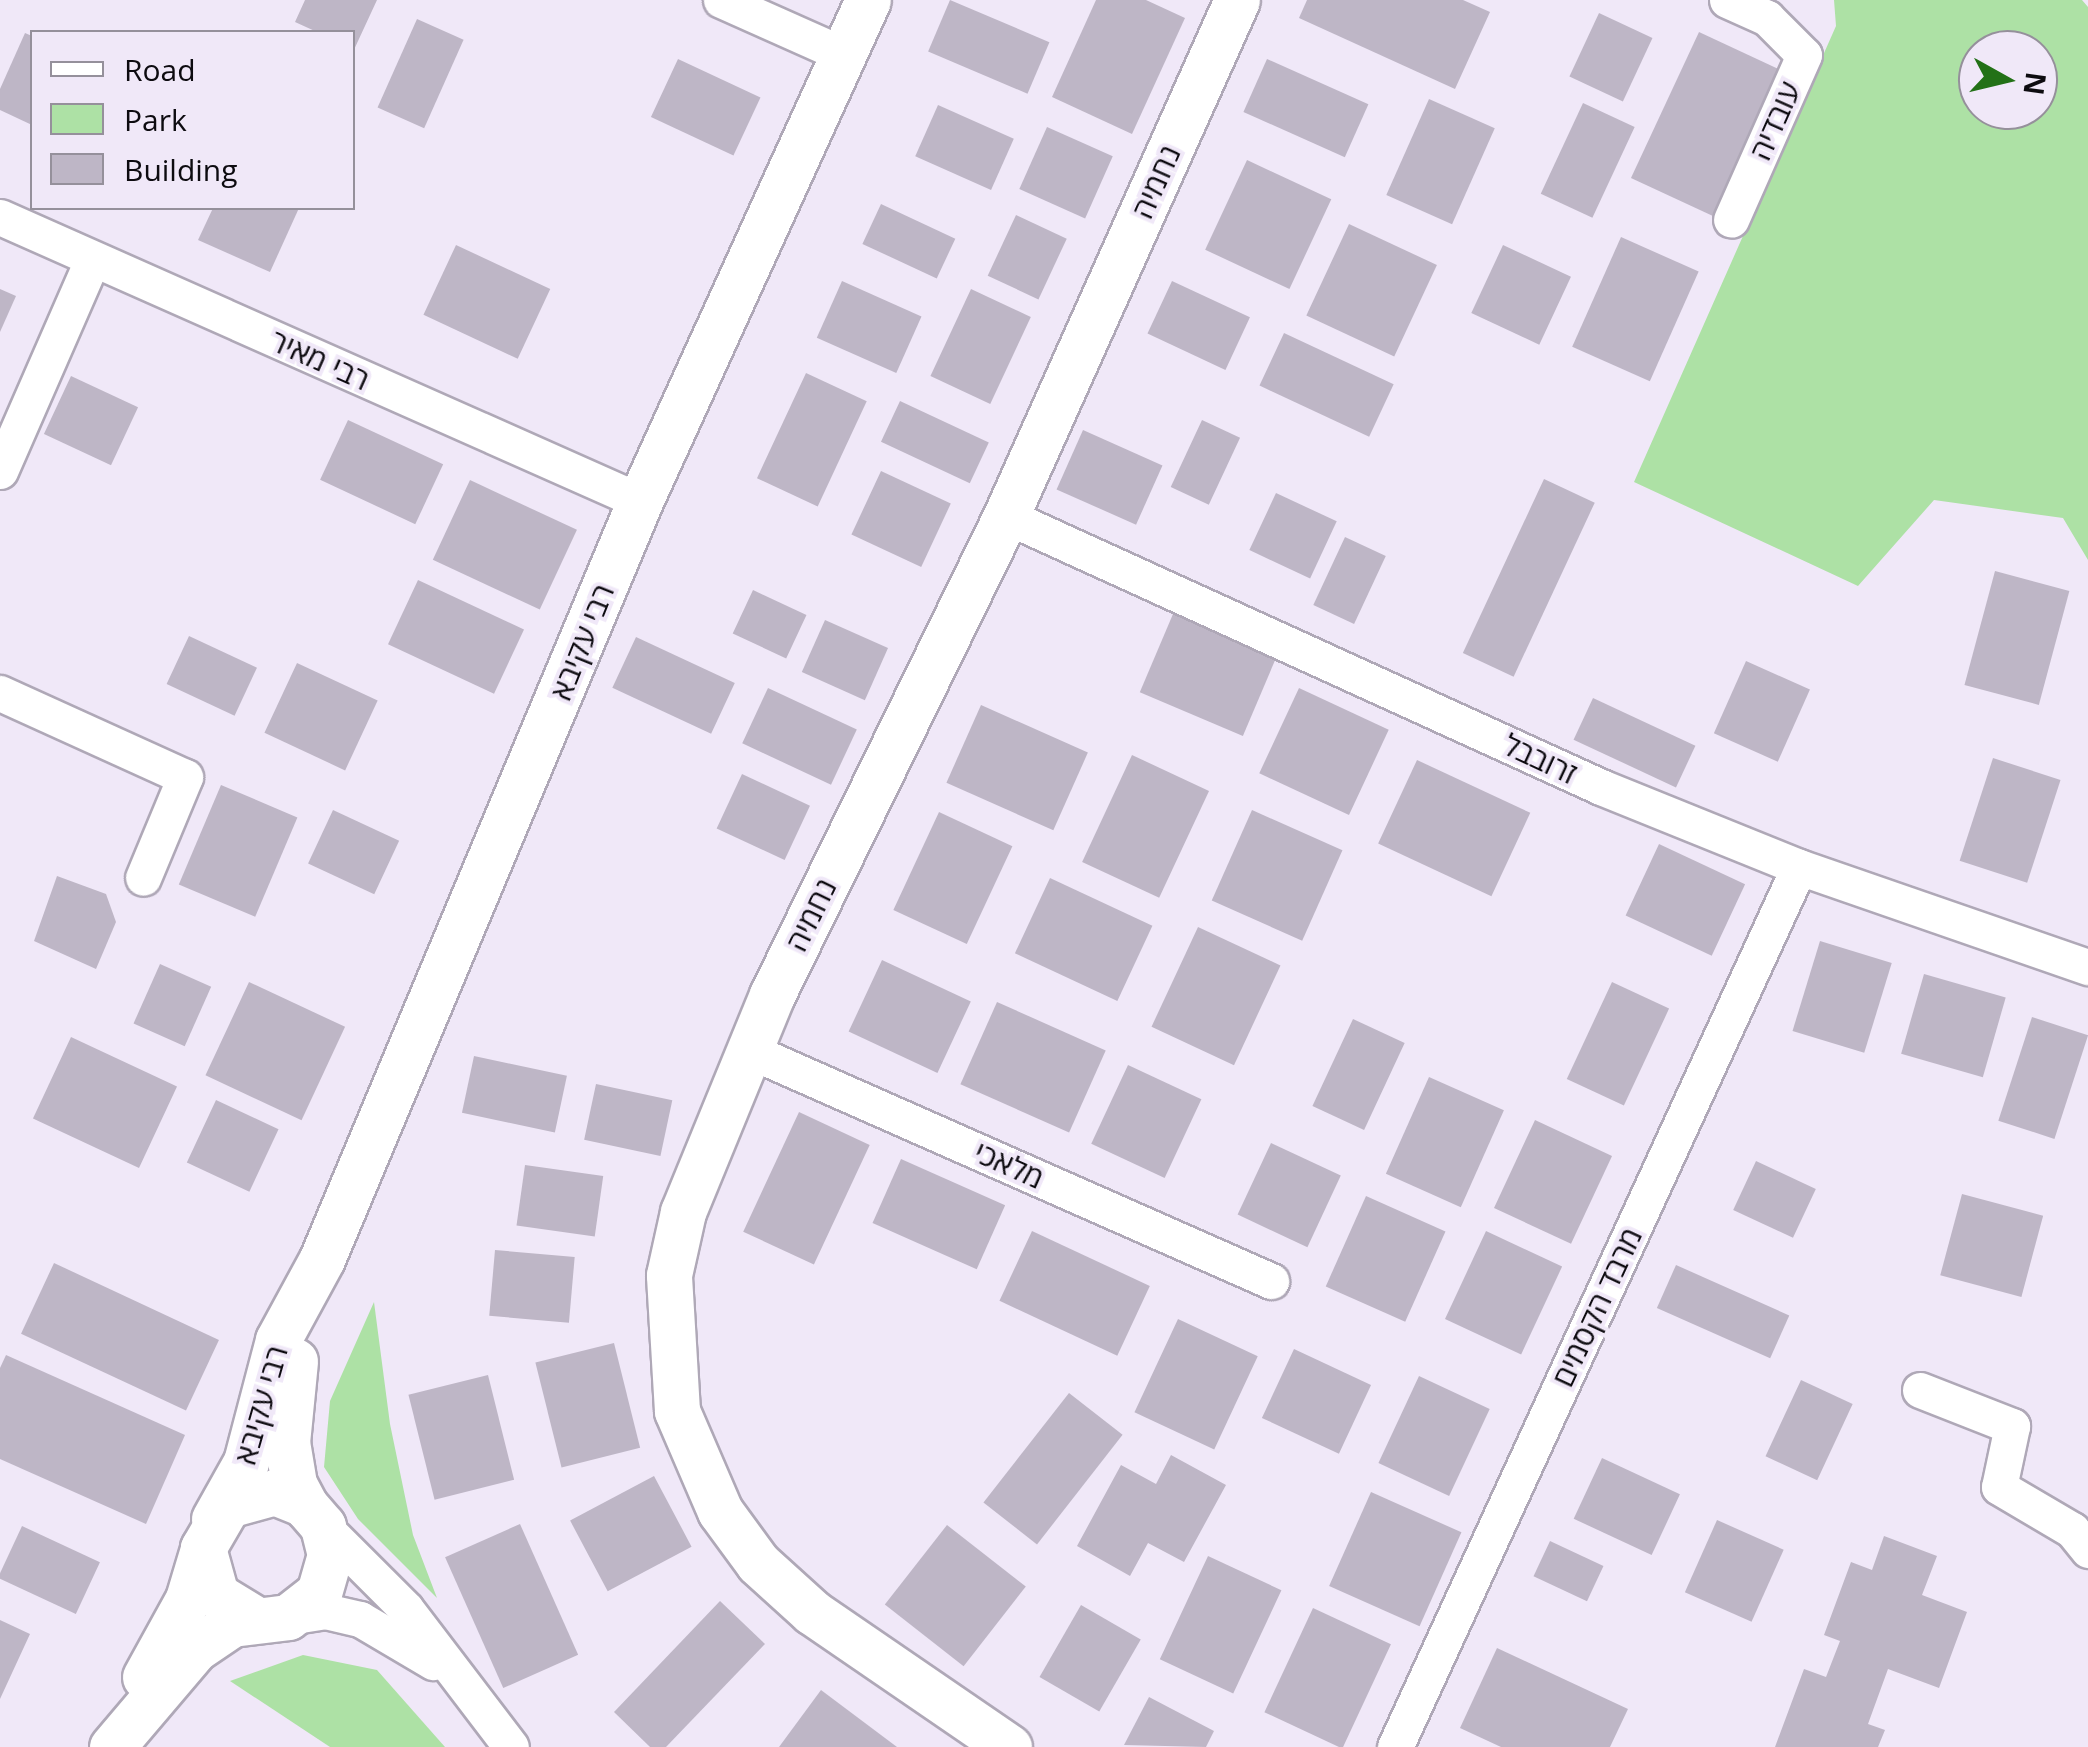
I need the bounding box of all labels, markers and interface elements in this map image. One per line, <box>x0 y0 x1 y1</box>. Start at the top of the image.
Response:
legend <box>30 30 355 210</box>
north arrow <box>1958 30 2058 130</box>
text: Road <box>124 49 196 90</box>
text: N <box>2015 70 2056 98</box>
street label: עובדיה <box>1742 76 1808 166</box>
text: Park <box>124 99 187 140</box>
street label: נחמיה <box>1124 140 1188 224</box>
text: Building <box>124 149 238 190</box>
street label: רבי מאיר <box>265 322 375 398</box>
street label: רבי עקיבא <box>543 579 621 705</box>
street label: זרובבל <box>1498 727 1582 791</box>
street label: נחמיה <box>778 873 844 957</box>
street label: מלאכי <box>969 1134 1049 1196</box>
street label: מרבד הקסמים <box>1544 1222 1650 1392</box>
street label: רבי עקיבא <box>227 1342 295 1468</box>

